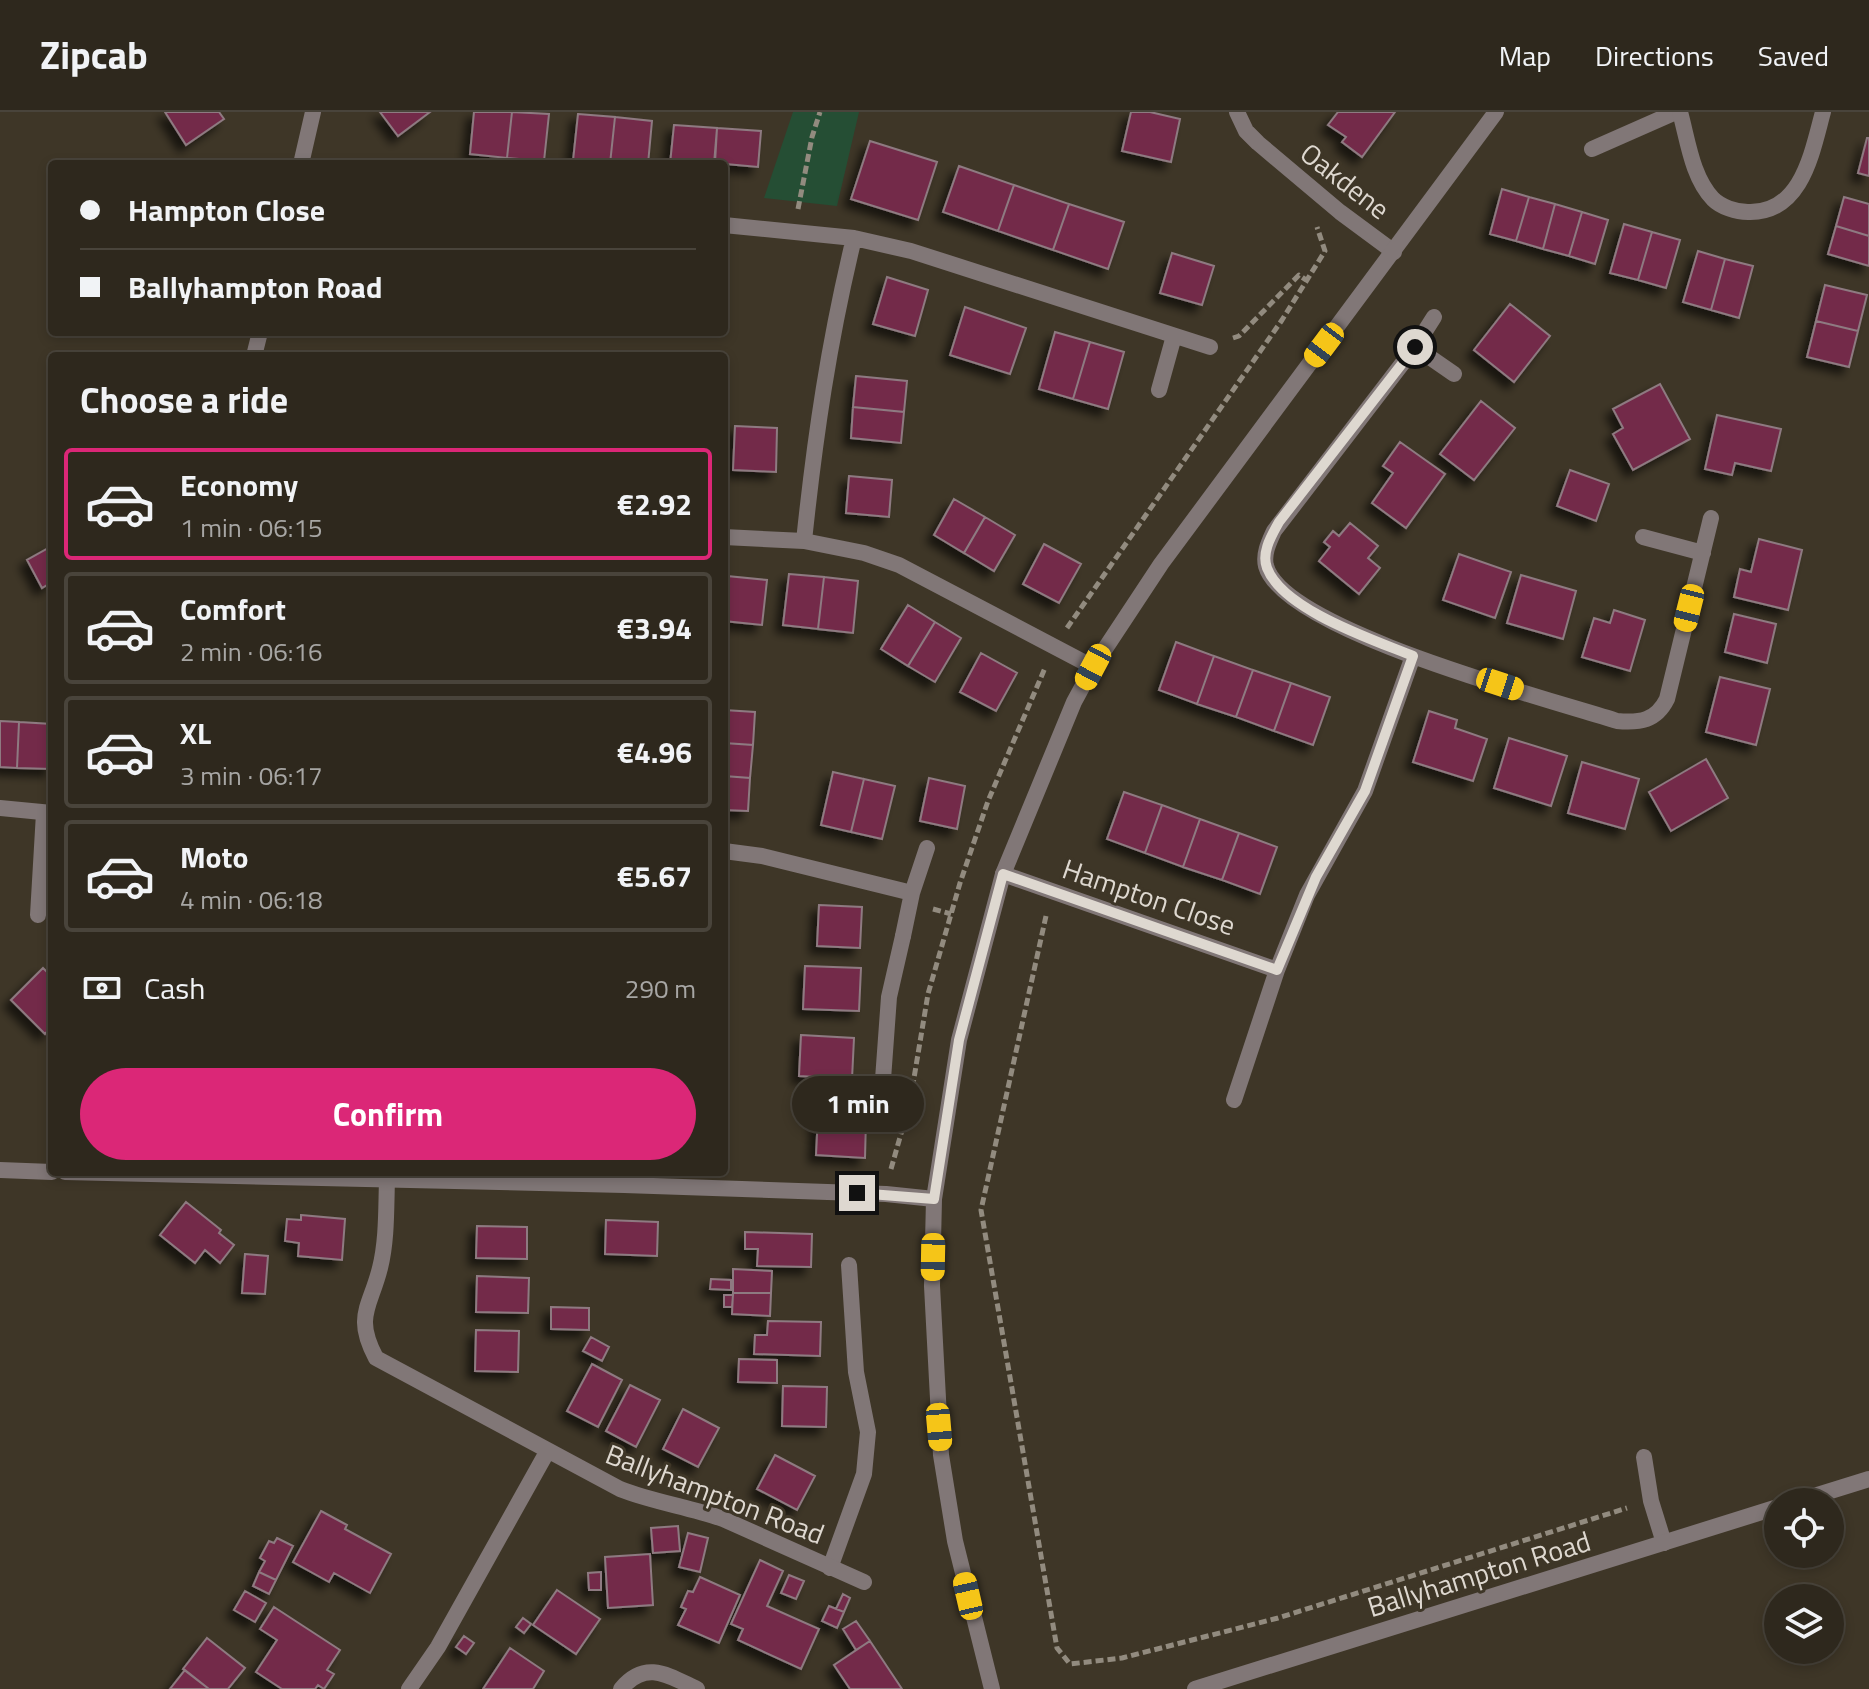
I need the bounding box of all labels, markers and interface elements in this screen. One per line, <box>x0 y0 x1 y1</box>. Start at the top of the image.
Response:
text: Zipcab <box>40 26 148 84</box>
text: Map <box>1499 34 1551 77</box>
text: Directions <box>1595 34 1714 77</box>
text: Saved <box>1758 34 1829 77</box>
street label: Oakdene <box>1291 132 1399 229</box>
text: Hampton Close <box>128 187 325 233</box>
text: Ballyhampton Road <box>128 264 382 310</box>
car <box>1300 319 1348 371</box>
route start <box>1397 329 1433 365</box>
text: Choose a ride <box>80 372 288 427</box>
text: Economy <box>180 462 298 508</box>
icon: car <box>84 468 156 540</box>
text: €2.92 <box>617 481 692 527</box>
text: 1 min · 06:15 <box>180 508 323 547</box>
car <box>1672 582 1706 634</box>
text: Comfort <box>180 586 286 632</box>
icon: car <box>84 592 156 664</box>
text: €3.94 <box>617 605 692 651</box>
text: 2 min · 06:16 <box>180 632 323 671</box>
car <box>1071 640 1115 694</box>
car <box>1473 665 1527 703</box>
text: XL <box>180 710 211 756</box>
icon: car <box>84 716 156 788</box>
text: €4.96 <box>617 729 692 775</box>
text: 3 min · 06:17 <box>180 756 323 795</box>
text: Moto <box>180 834 248 880</box>
icon: car <box>84 840 156 912</box>
street label: Hampton Close <box>1057 847 1241 946</box>
text: €5.67 <box>617 853 692 899</box>
text: 4 min · 06:18 <box>180 880 323 919</box>
text: Cash <box>144 965 205 1011</box>
icon: cash <box>80 966 124 1010</box>
text: 290 m <box>625 969 696 1008</box>
button: Confirm <box>80 1068 696 1160</box>
callout: 1 min <box>791 1077 923 1133</box>
text: 1 min <box>826 1084 890 1123</box>
route end <box>839 1175 875 1211</box>
car <box>921 1233 945 1281</box>
car <box>925 1402 953 1452</box>
street label: Ballyhampton Road <box>599 1432 831 1555</box>
map controls <box>1764 1488 1844 1664</box>
button: locate <box>1764 1488 1844 1568</box>
street label: Ballyhampton Road <box>1362 1519 1596 1628</box>
car <box>951 1570 985 1622</box>
button: layers <box>1764 1584 1844 1664</box>

